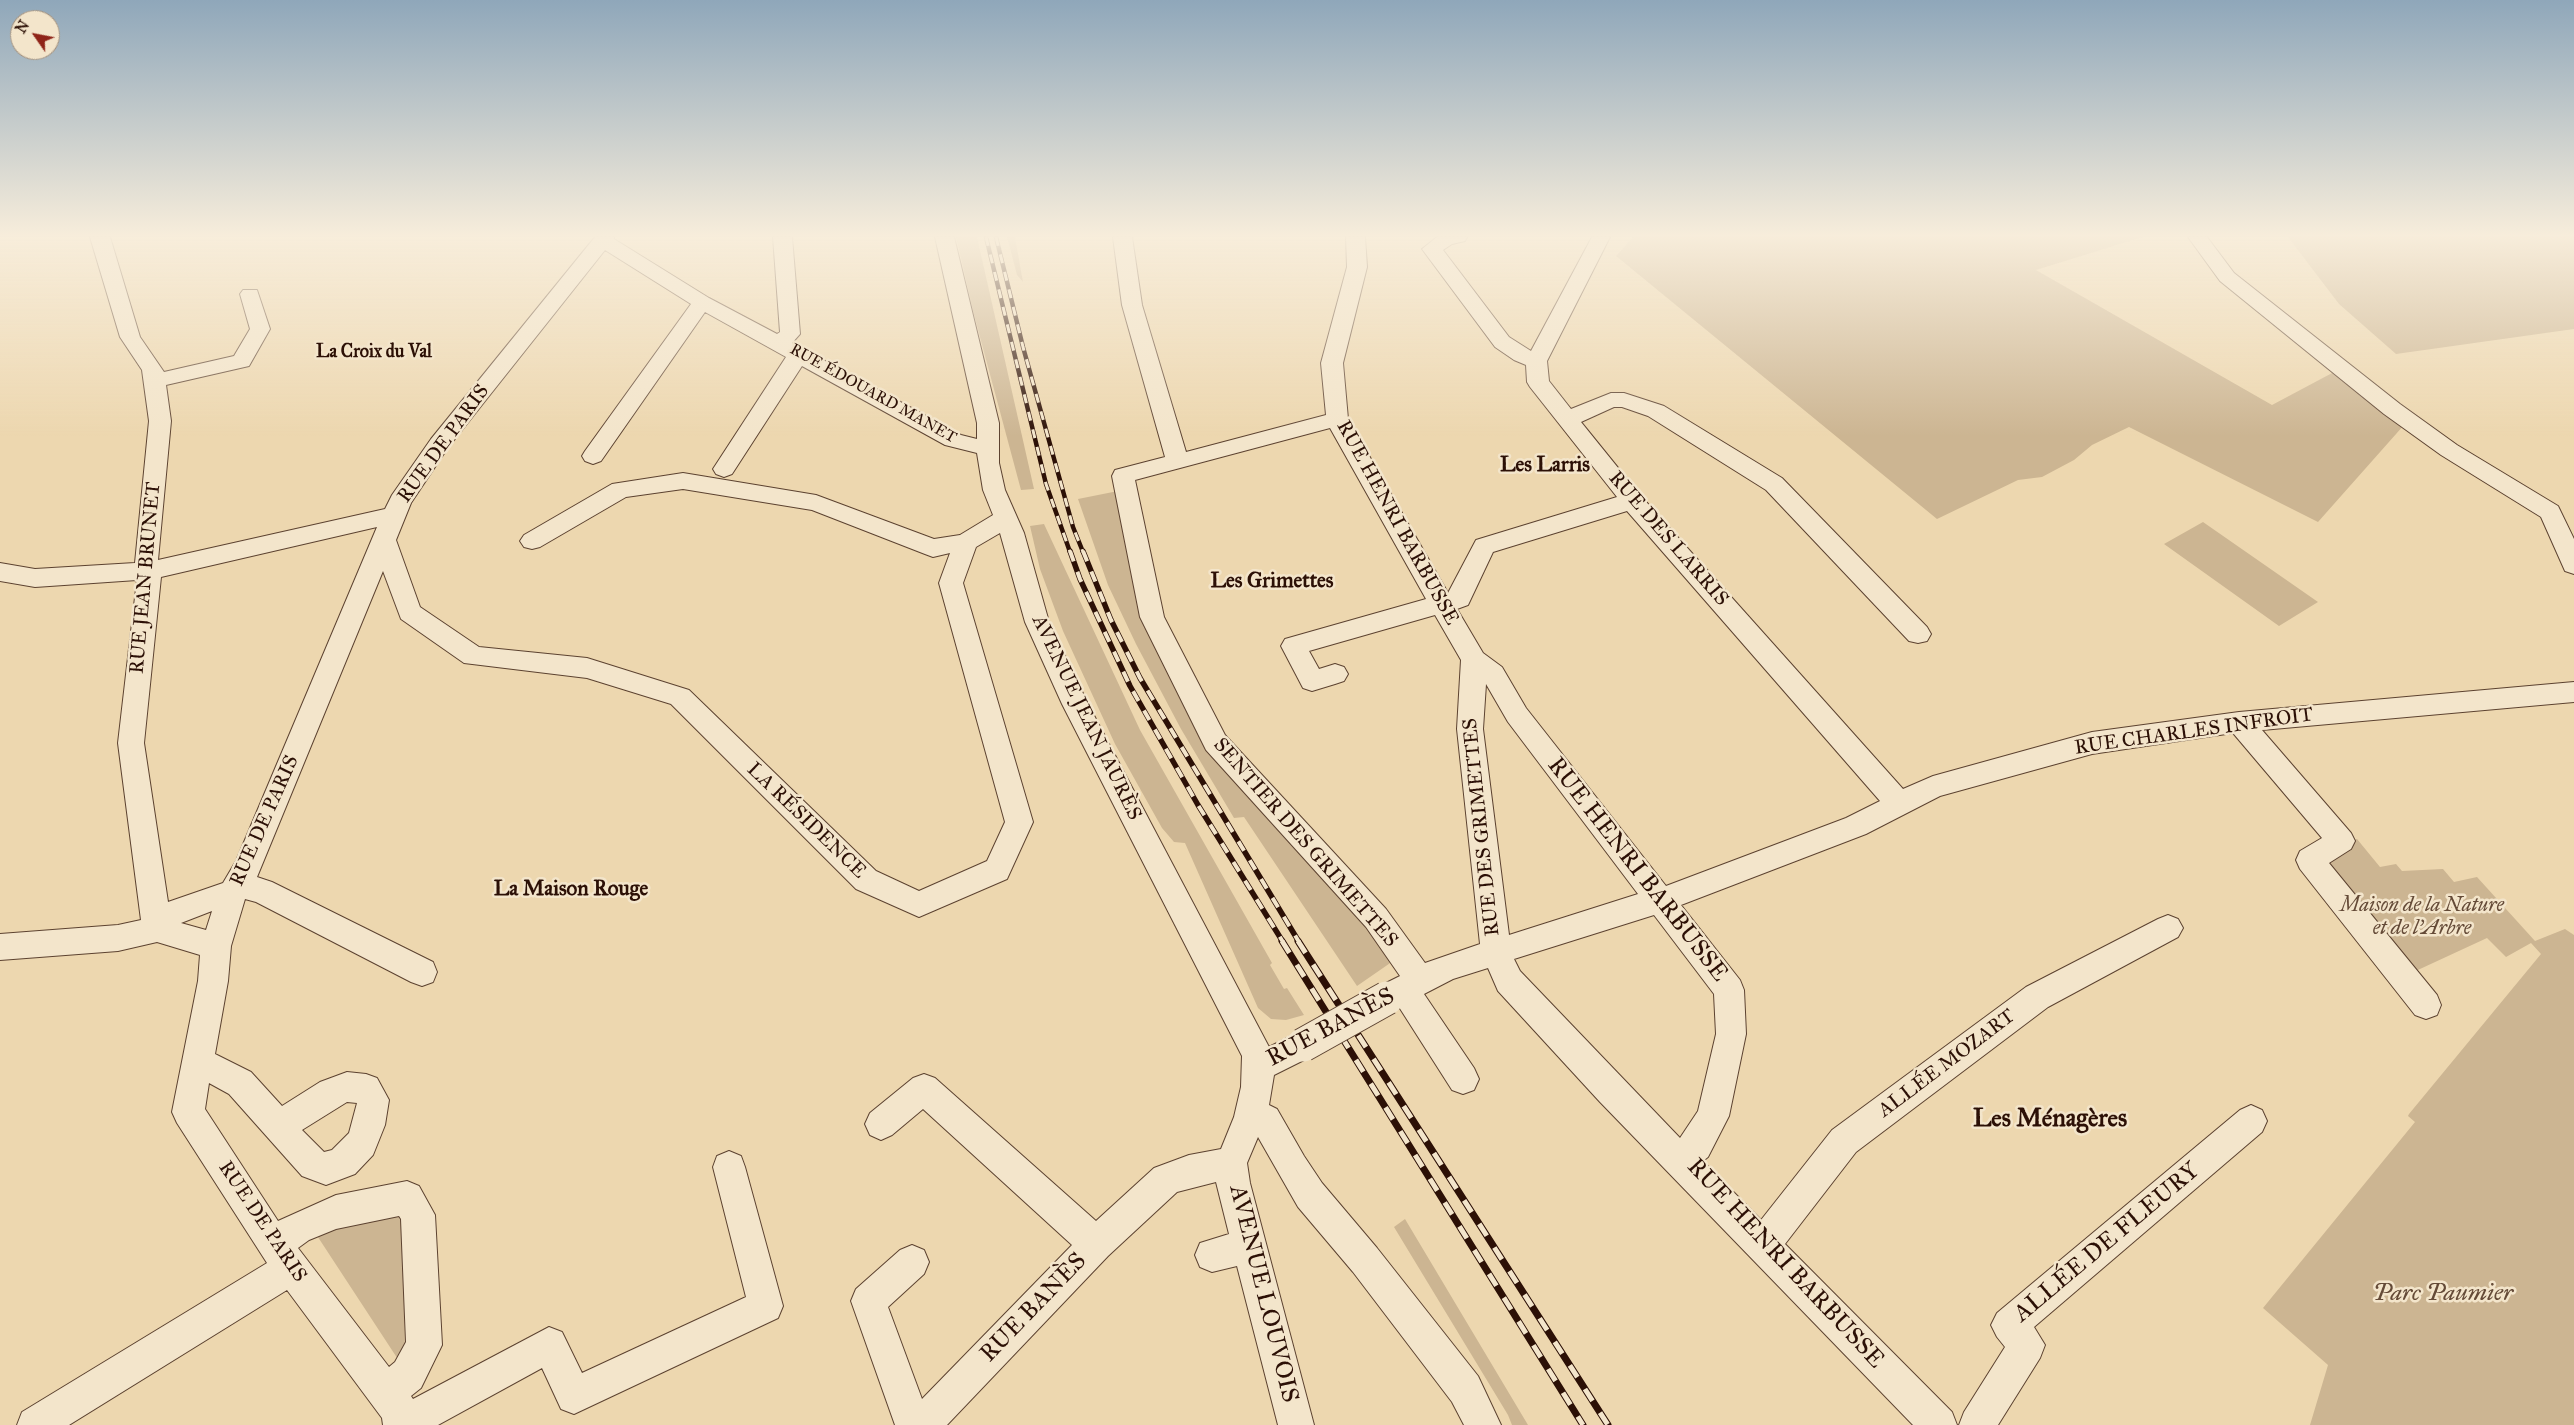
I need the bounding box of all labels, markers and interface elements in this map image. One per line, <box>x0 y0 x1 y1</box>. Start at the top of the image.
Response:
north arrow <box>10 10 60 60</box>
text: N <box>12 17 33 37</box>
street label: RUE ÉDOUARD MANET <box>786 340 960 448</box>
district label: La Croix du Val <box>316 342 432 364</box>
street label: RUE DE PARIS <box>393 380 495 508</box>
street label: RUE HENRI BARBUSSE <box>1331 417 1463 629</box>
district label: Les Larris <box>1500 453 1590 479</box>
street label: RUE DES LARRIS <box>1603 467 1733 611</box>
street label: RUE JEAN BRUNET <box>126 481 166 675</box>
district label: Les Grimettes <box>1210 569 1334 595</box>
street label: AVENUE JEAN JAURÈS <box>1026 612 1146 824</box>
street label: RUE CHARLES INFROIT <box>2073 703 2315 761</box>
street label: RUE DES GRIMETTES <box>1459 717 1505 937</box>
street label: SENTIER DES GRIMETTES <box>1208 734 1402 952</box>
street label: RUE DE PARIS <box>225 752 305 890</box>
street label: RUE HENRI BARBUSSE <box>1541 752 1733 988</box>
street label: LA RÉSIDENCE <box>741 758 871 884</box>
district label: La Maison Rouge <box>494 877 648 903</box>
park label: Maison de la Nature et de l'Arbre <box>2340 894 2504 941</box>
street label: RUE BANÈS <box>1262 982 1400 1074</box>
street label: ALLÉE MOZART <box>1874 1005 2020 1123</box>
district label: Les Ménagères <box>1973 1105 2127 1135</box>
street label: RUE HENRI BARBUSSE <box>1680 1153 1890 1375</box>
street label: RUE DE PARIS <box>213 1157 311 1287</box>
street label: ALLÉE DE FLEURY <box>2008 1157 2206 1329</box>
street label: AVENUE LOUVOIS <box>1222 1182 1304 1406</box>
street label: RUE BANÈS <box>975 1247 1093 1369</box>
park label: Parc Paumier <box>2373 1280 2513 1308</box>

